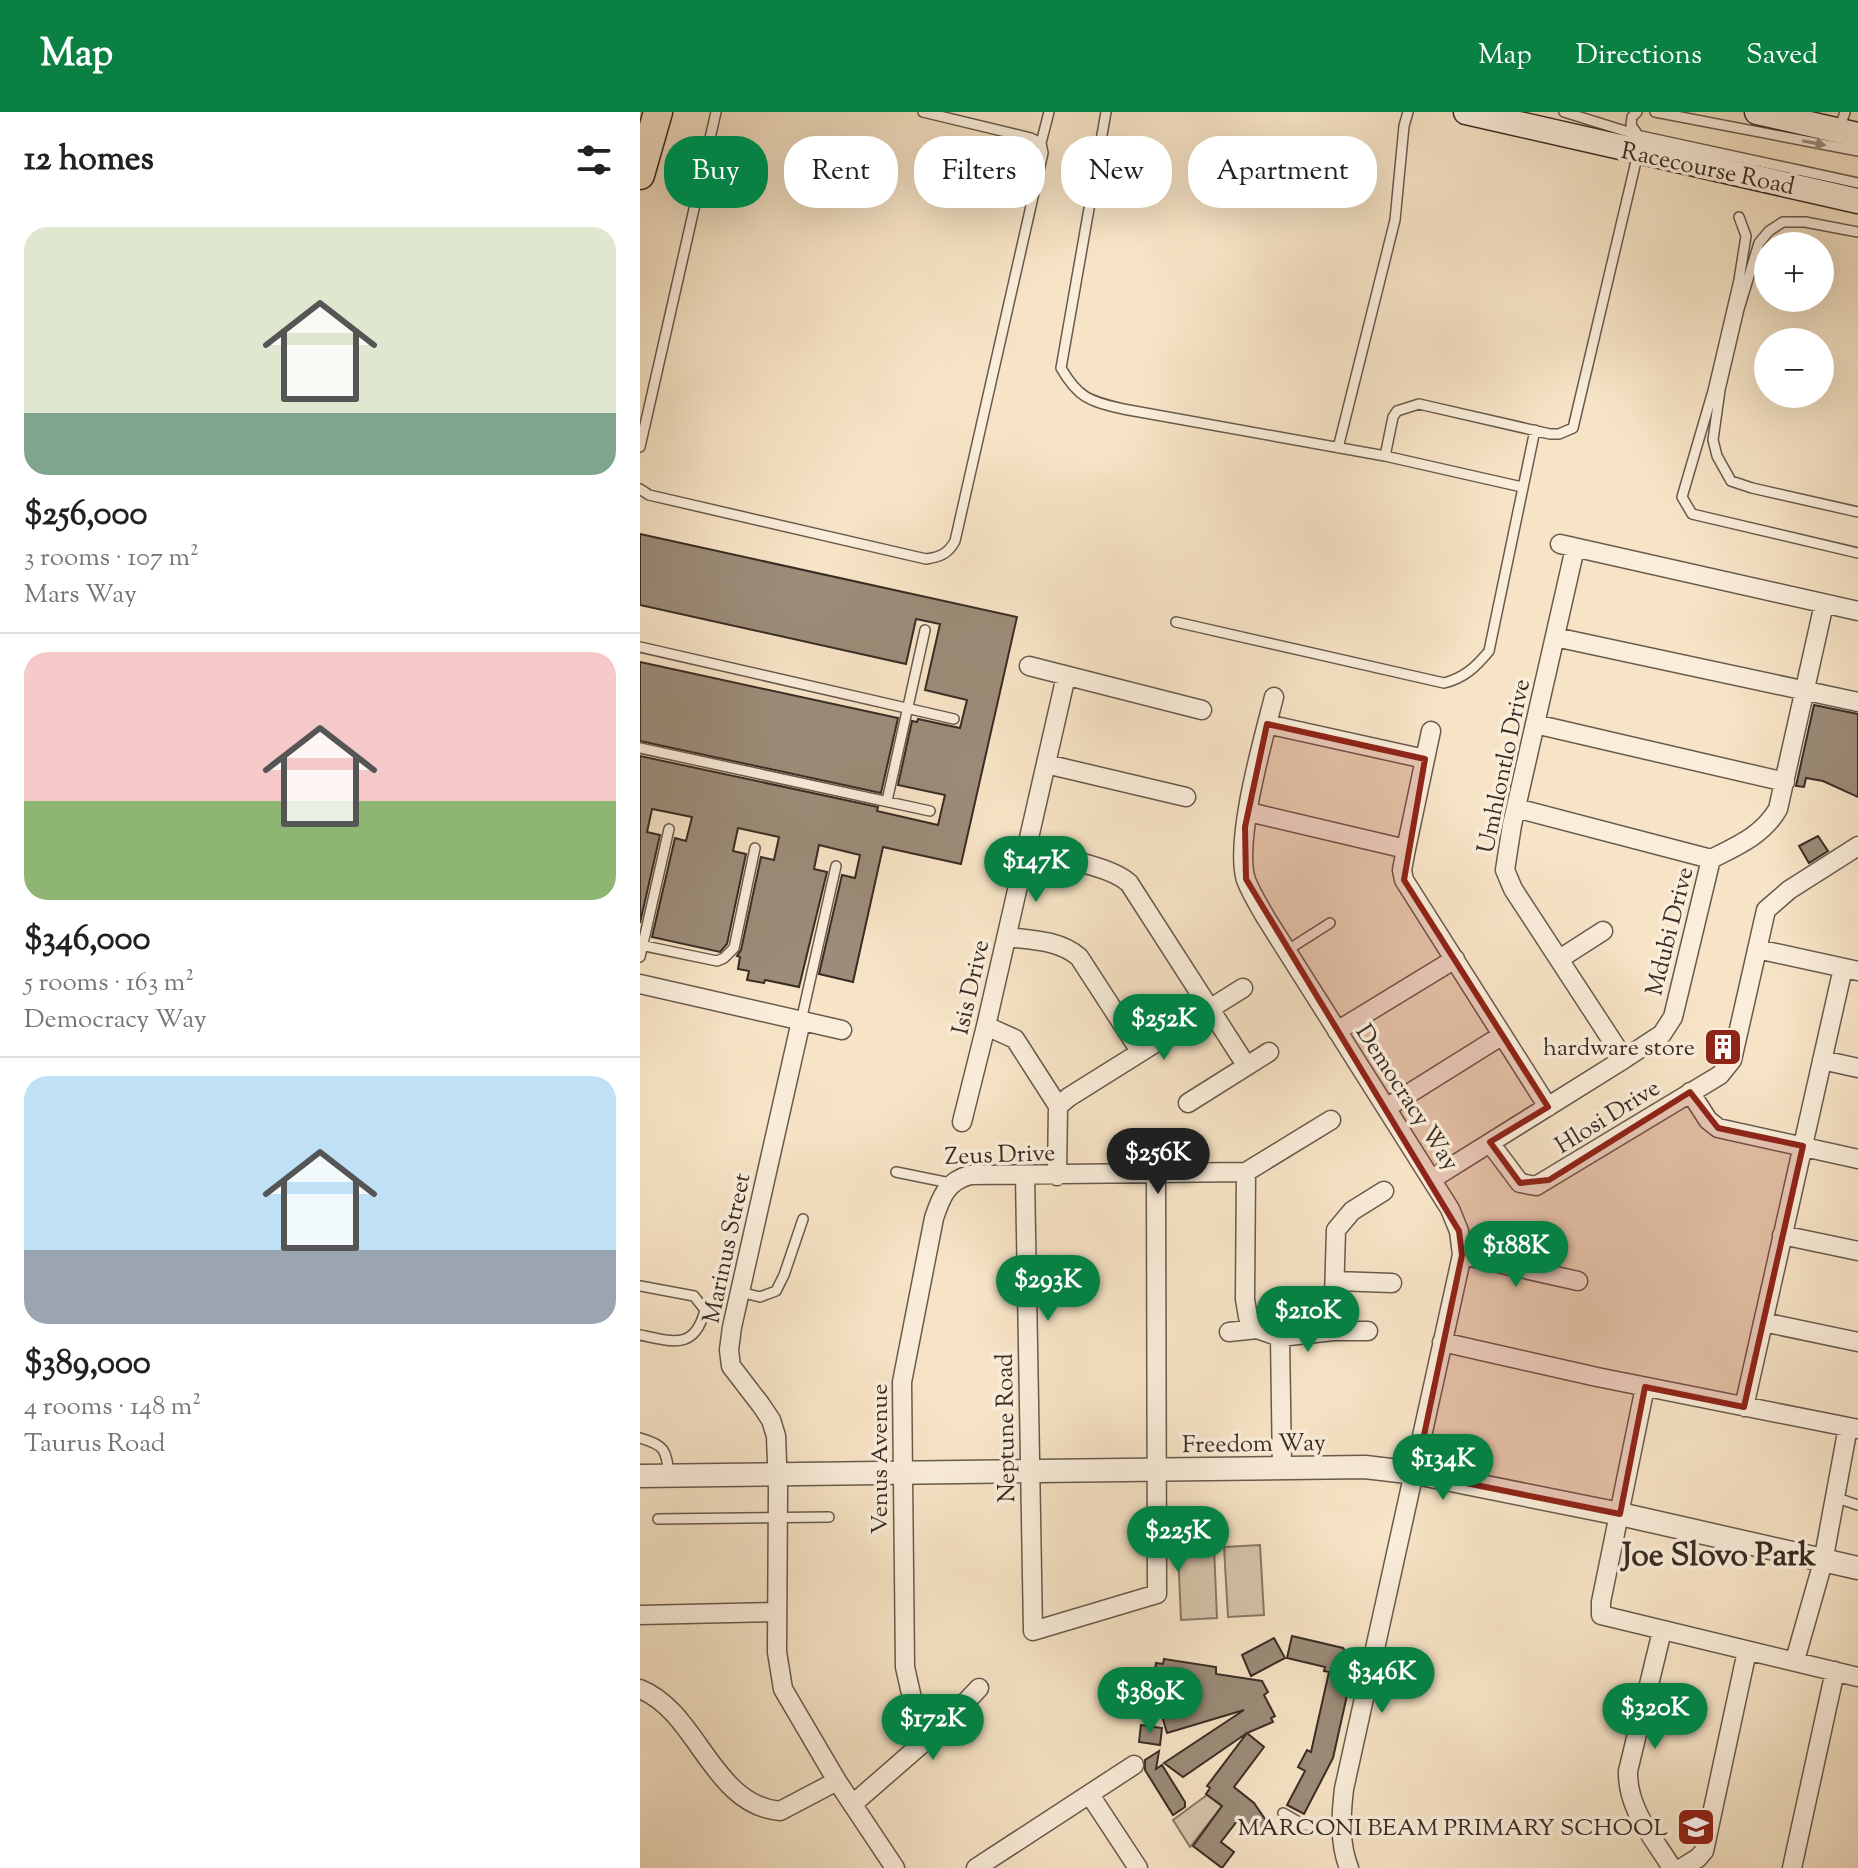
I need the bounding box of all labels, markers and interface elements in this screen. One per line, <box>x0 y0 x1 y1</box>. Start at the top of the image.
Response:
text: Map <box>40 29 113 83</box>
text: Map <box>1478 36 1532 76</box>
text: Directions <box>1576 36 1702 76</box>
text: Saved <box>1746 36 1818 76</box>
street label: Racecourse Road <box>1618 135 1798 205</box>
text: 12 homes <box>24 136 154 185</box>
chip: Buy <box>664 136 768 208</box>
chip: Rent <box>784 136 898 208</box>
chip: Filters <box>914 136 1045 208</box>
chip: New <box>1061 136 1172 208</box>
chip: Apartment <box>1188 136 1377 208</box>
one-way arrow <box>1802 137 1827 149</box>
icon: filters <box>572 138 616 182</box>
map controls <box>1754 232 1834 408</box>
button: + <box>1754 232 1834 312</box>
icon: home <box>248 279 392 423</box>
button: − <box>1754 328 1834 408</box>
text: $256,000 <box>24 491 147 540</box>
text: 3 rooms · 107 m² <box>24 540 199 577</box>
text: Mars Way <box>24 577 137 614</box>
street label: Umhlontlo Drive <box>1470 676 1540 857</box>
icon: home <box>248 704 392 848</box>
pin: $147K <box>980 836 1092 904</box>
text: $147K <box>1002 843 1070 880</box>
street label: Mdubi Drive <box>1639 864 1703 999</box>
text: $346,000 <box>24 916 150 965</box>
street label: Isis Drive <box>945 937 999 1038</box>
text: 5 rooms · 163 m² <box>24 965 194 1002</box>
pin: $252K <box>1108 994 1220 1062</box>
text: $252K <box>1131 1001 1197 1038</box>
text: Democracy Way <box>24 1002 207 1039</box>
street label: Democracy Way <box>1346 1018 1467 1178</box>
building icon: hardware store <box>1702 1026 1744 1068</box>
place label: hardware store <box>1543 1032 1695 1066</box>
street label: Hlosi Drive <box>1549 1072 1667 1163</box>
icon: home <box>248 1128 392 1272</box>
pin: $256K <box>1102 1128 1214 1196</box>
text: $256K <box>1125 1135 1191 1172</box>
street label: Zeus Drive <box>944 1137 1056 1175</box>
street label: Marinus Street <box>695 1170 760 1327</box>
pin: $188K <box>1460 1221 1572 1289</box>
text: $188K <box>1482 1228 1550 1265</box>
pin: $293K <box>992 1255 1104 1323</box>
text: $293K <box>1014 1262 1082 1299</box>
pin: $210K <box>1252 1286 1364 1354</box>
text: $210K <box>1274 1293 1342 1330</box>
text: $389,000 <box>24 1340 151 1389</box>
street label: Neptune Road <box>989 1353 1025 1503</box>
street label: Venus Avenue <box>864 1384 898 1534</box>
text: 4 rooms · 148 m² <box>24 1389 201 1426</box>
text: Taurus Road <box>24 1426 166 1463</box>
street label: Freedom Way <box>1182 1427 1326 1463</box>
pin: $134K <box>1387 1434 1499 1502</box>
text: $134K <box>1410 1441 1476 1478</box>
pin: $225K <box>1122 1506 1234 1574</box>
text: $225K <box>1145 1513 1211 1550</box>
district label: Joe Slovo Park <box>1620 1534 1817 1580</box>
pin: $346K <box>1326 1647 1438 1715</box>
text: $346K <box>1348 1654 1416 1691</box>
pin: $389K <box>1094 1667 1206 1735</box>
text: $389K <box>1116 1674 1184 1711</box>
pin: $320K <box>1599 1683 1711 1751</box>
text: $320K <box>1620 1690 1690 1727</box>
pin: $172K <box>877 1694 989 1762</box>
text: $172K <box>900 1701 966 1738</box>
school or university icon: MARCONI BEAM PRIMARY SCHOOL <box>1675 1806 1717 1848</box>
place label: MARCONI BEAM PRIMARY SCHOOL <box>1237 1812 1668 1846</box>

